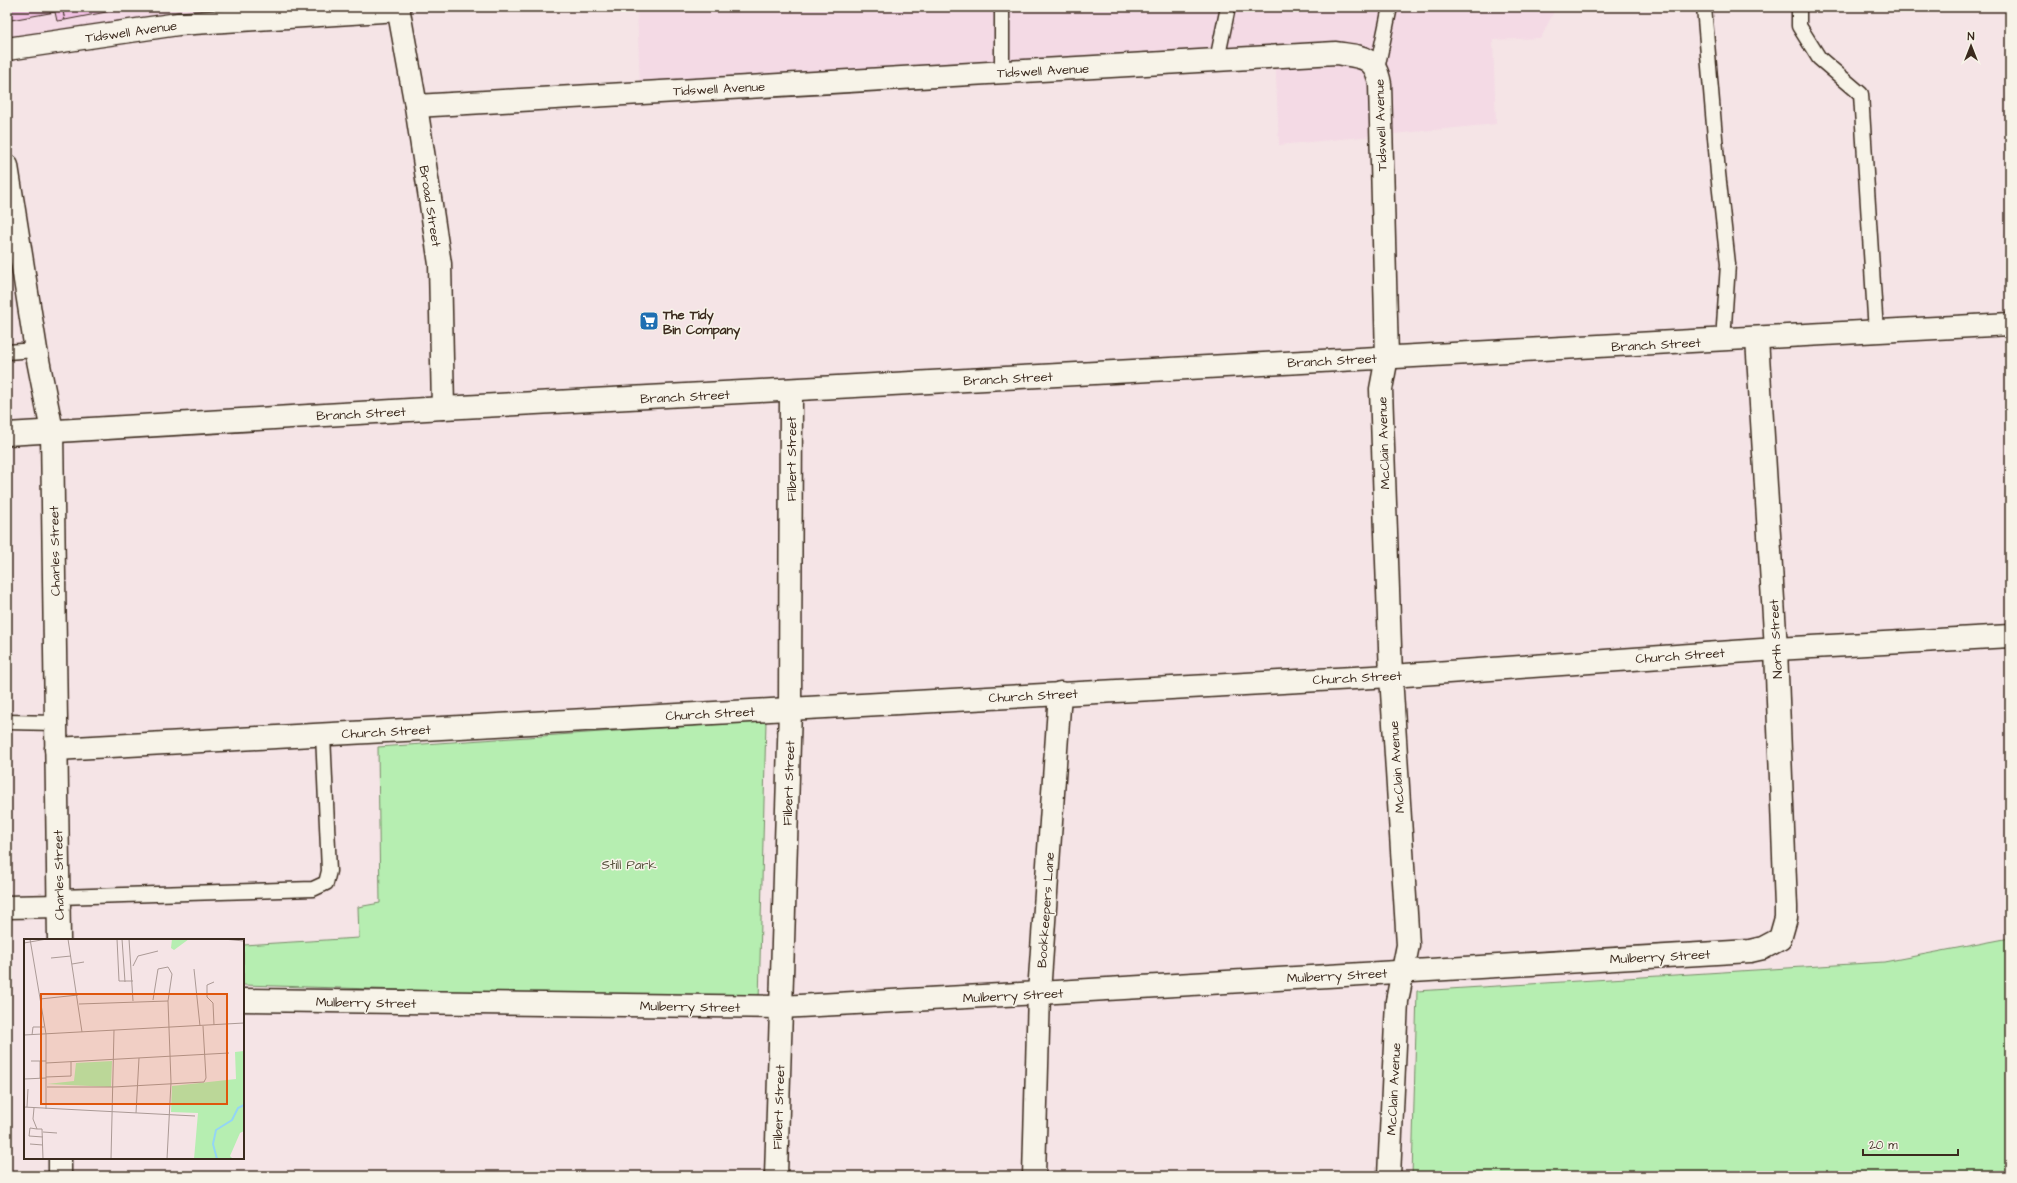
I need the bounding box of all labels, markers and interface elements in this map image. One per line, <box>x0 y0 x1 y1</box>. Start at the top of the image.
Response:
street label: Tidswell Avenue <box>84 17 178 47</box>
north arrow <box>1951 26 1991 66</box>
text: N <box>1968 29 1975 44</box>
street label: Tidswell Avenue <box>996 60 1090 82</box>
street label: Tidswell Avenue <box>672 78 766 100</box>
street label: Tidswell Avenue <box>1370 79 1392 171</box>
street label: Broad Street <box>415 164 445 249</box>
place label: The Tidy Bin Company <box>662 306 741 340</box>
supermarket icon: The Tidy Bin Company <box>638 310 660 332</box>
street label: Branch Street <box>1611 334 1702 356</box>
street label: Branch Street <box>1287 350 1378 372</box>
street label: Branch Street <box>963 368 1054 390</box>
street label: Branch Street <box>640 386 731 408</box>
street label: McClain Avenue <box>1373 396 1395 490</box>
street label: Branch Street <box>316 403 407 425</box>
street label: Filbert Street <box>783 416 801 502</box>
street label: Charles Street <box>45 505 65 596</box>
street label: North Street <box>1765 598 1787 679</box>
street label: Church Street <box>1635 644 1726 668</box>
street label: Church Street <box>1312 667 1403 689</box>
street label: Church Street <box>988 685 1079 707</box>
street label: Church Street <box>665 703 756 725</box>
street label: McClain Avenue <box>1385 720 1409 814</box>
street label: Church Street <box>341 721 432 743</box>
street label: Filbert Street <box>779 739 800 826</box>
street label: Charles Street <box>49 829 69 920</box>
street label: Bookkeepers Lane <box>1033 851 1059 969</box>
park label: Still Park <box>602 856 656 874</box>
inset map <box>24 939 244 1159</box>
street label: Mulberry Street <box>1609 945 1712 970</box>
street label: Mulberry Street <box>1286 964 1389 989</box>
street label: Mulberry Street <box>962 984 1065 1009</box>
street label: Mulberry Street <box>316 993 417 1014</box>
street label: Mulberry Street <box>640 997 741 1018</box>
street label: McClain Avenue <box>1383 1042 1405 1136</box>
street label: Filbert Street <box>769 1063 790 1150</box>
scale bar <box>1863 1131 1958 1157</box>
text: 20 m <box>1869 1137 1898 1154</box>

